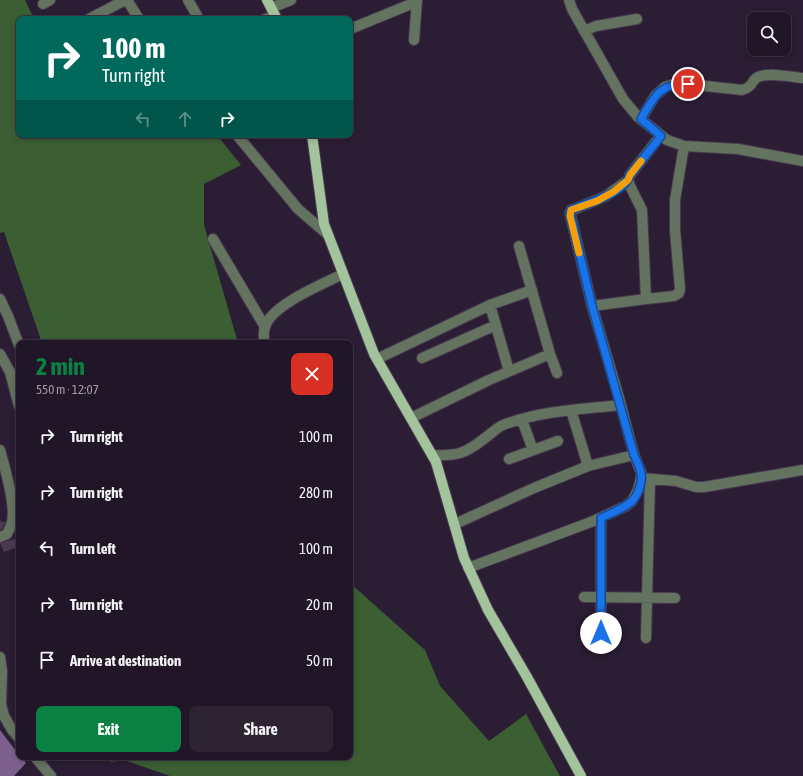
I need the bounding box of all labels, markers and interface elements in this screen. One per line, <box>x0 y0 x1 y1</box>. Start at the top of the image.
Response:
map controls <box>747 12 791 56</box>
button: search <box>747 12 791 56</box>
icon: right <box>36 32 88 84</box>
text: 100 m <box>102 32 165 64</box>
text: Turn right <box>102 65 165 86</box>
pin <box>671 67 705 101</box>
icon: arrive <box>677 73 699 95</box>
icon: left <box>132 108 154 130</box>
icon: ahead <box>174 108 196 130</box>
icon: right <box>216 108 238 130</box>
text: 2 min <box>36 353 85 380</box>
button: close <box>291 353 333 395</box>
text: 550 m · 12:07 <box>36 382 99 397</box>
icon: right <box>36 425 58 447</box>
text: Turn right <box>70 428 123 445</box>
text: 100 m <box>299 428 333 445</box>
icon: right <box>36 481 58 503</box>
text: Turn right <box>70 484 123 501</box>
text: 280 m <box>299 484 333 501</box>
icon: left <box>36 537 58 559</box>
text: Turn left <box>70 540 116 557</box>
text: 100 m <box>299 540 333 557</box>
icon: right <box>36 593 58 615</box>
text: Turn right <box>70 596 123 613</box>
text: 20 m <box>306 596 333 613</box>
position arrow <box>580 612 622 654</box>
icon: arrive <box>36 649 58 671</box>
text: Arrive at destination <box>70 652 181 669</box>
text: 50 m <box>306 652 333 669</box>
button: Exit <box>36 706 181 752</box>
button: Share <box>189 706 333 752</box>

